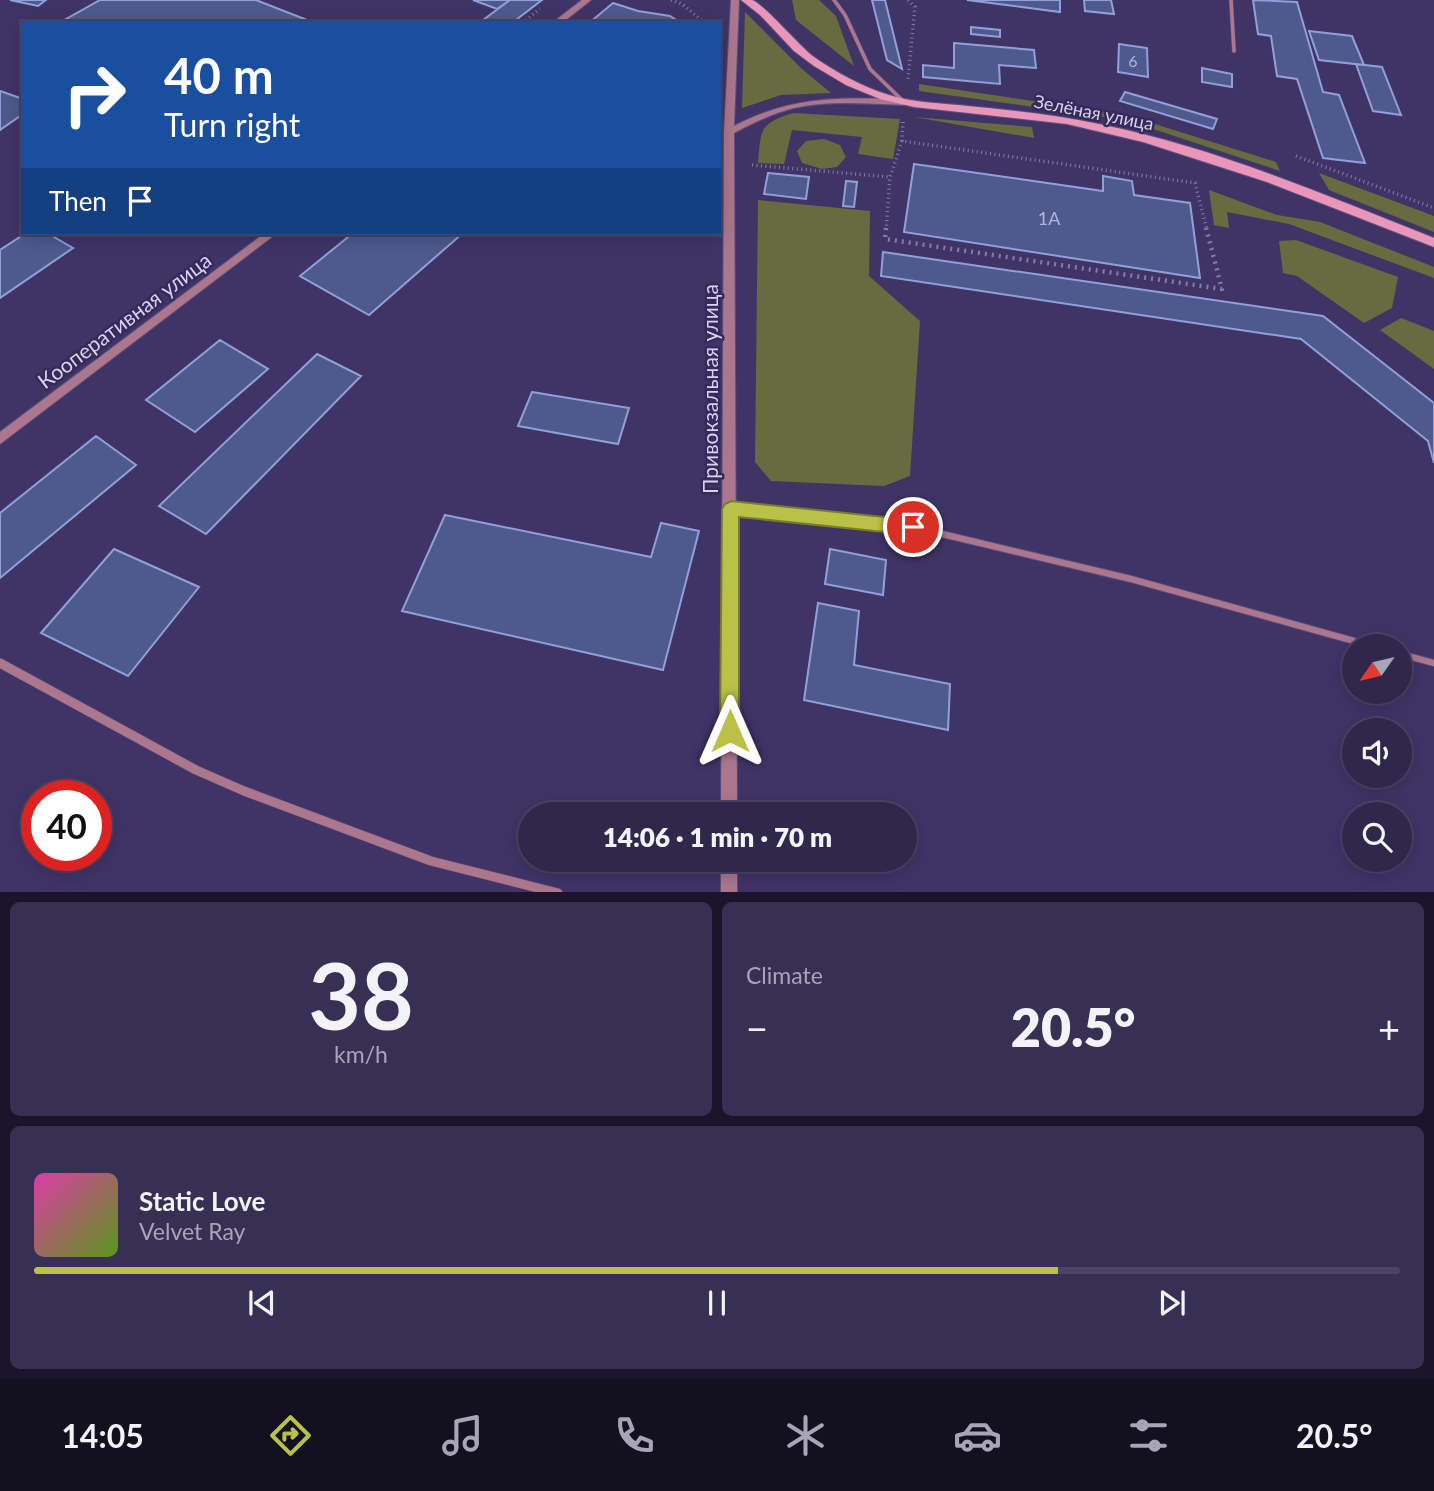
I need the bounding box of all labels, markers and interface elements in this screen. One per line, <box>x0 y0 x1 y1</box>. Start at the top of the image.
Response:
text: 40 m <box>164 46 274 104</box>
icon: right <box>49 49 140 140</box>
house number: 6 <box>1128 51 1138 70</box>
street label: Зелёная улица <box>1032 90 1156 134</box>
text: Turn right <box>164 105 300 144</box>
icon: arrive <box>121 182 159 220</box>
text: Then <box>49 185 107 217</box>
house number: 1А <box>1038 207 1061 229</box>
street label: Кооперативная улица <box>32 247 216 393</box>
street label: Привокзальная улица <box>697 284 722 494</box>
pin <box>883 497 943 557</box>
icon: arrive <box>894 508 932 546</box>
north arrow <box>1342 634 1412 704</box>
map controls <box>1342 634 1412 872</box>
position arrow <box>693 694 767 768</box>
button: sound <box>1342 718 1412 788</box>
speed limit sign: 40 <box>21 780 112 871</box>
button: search <box>1342 802 1412 872</box>
text: 14:06 · 1 min · 70 m <box>603 821 832 853</box>
text: 38 <box>308 940 414 1049</box>
text: Climate <box>746 961 823 989</box>
text: 20.5° <box>1011 996 1135 1058</box>
text: − <box>746 1005 768 1051</box>
text: + <box>1378 1005 1400 1051</box>
text: km/h <box>334 1040 388 1068</box>
text: Static Love <box>139 1185 266 1217</box>
text: Velvet Ray <box>139 1217 245 1245</box>
icon: previous <box>243 1284 281 1322</box>
icon: pause <box>698 1284 736 1322</box>
icon: next <box>1153 1284 1191 1322</box>
icon: directions <box>266 1411 315 1460</box>
icon: music <box>438 1411 487 1460</box>
icon: phone <box>610 1411 659 1460</box>
icon: climate <box>781 1411 830 1460</box>
icon: car <box>953 1411 1002 1460</box>
icon: filters <box>1124 1411 1173 1460</box>
text: 14:05 <box>61 1416 144 1455</box>
text: 20.5° <box>1296 1416 1373 1455</box>

